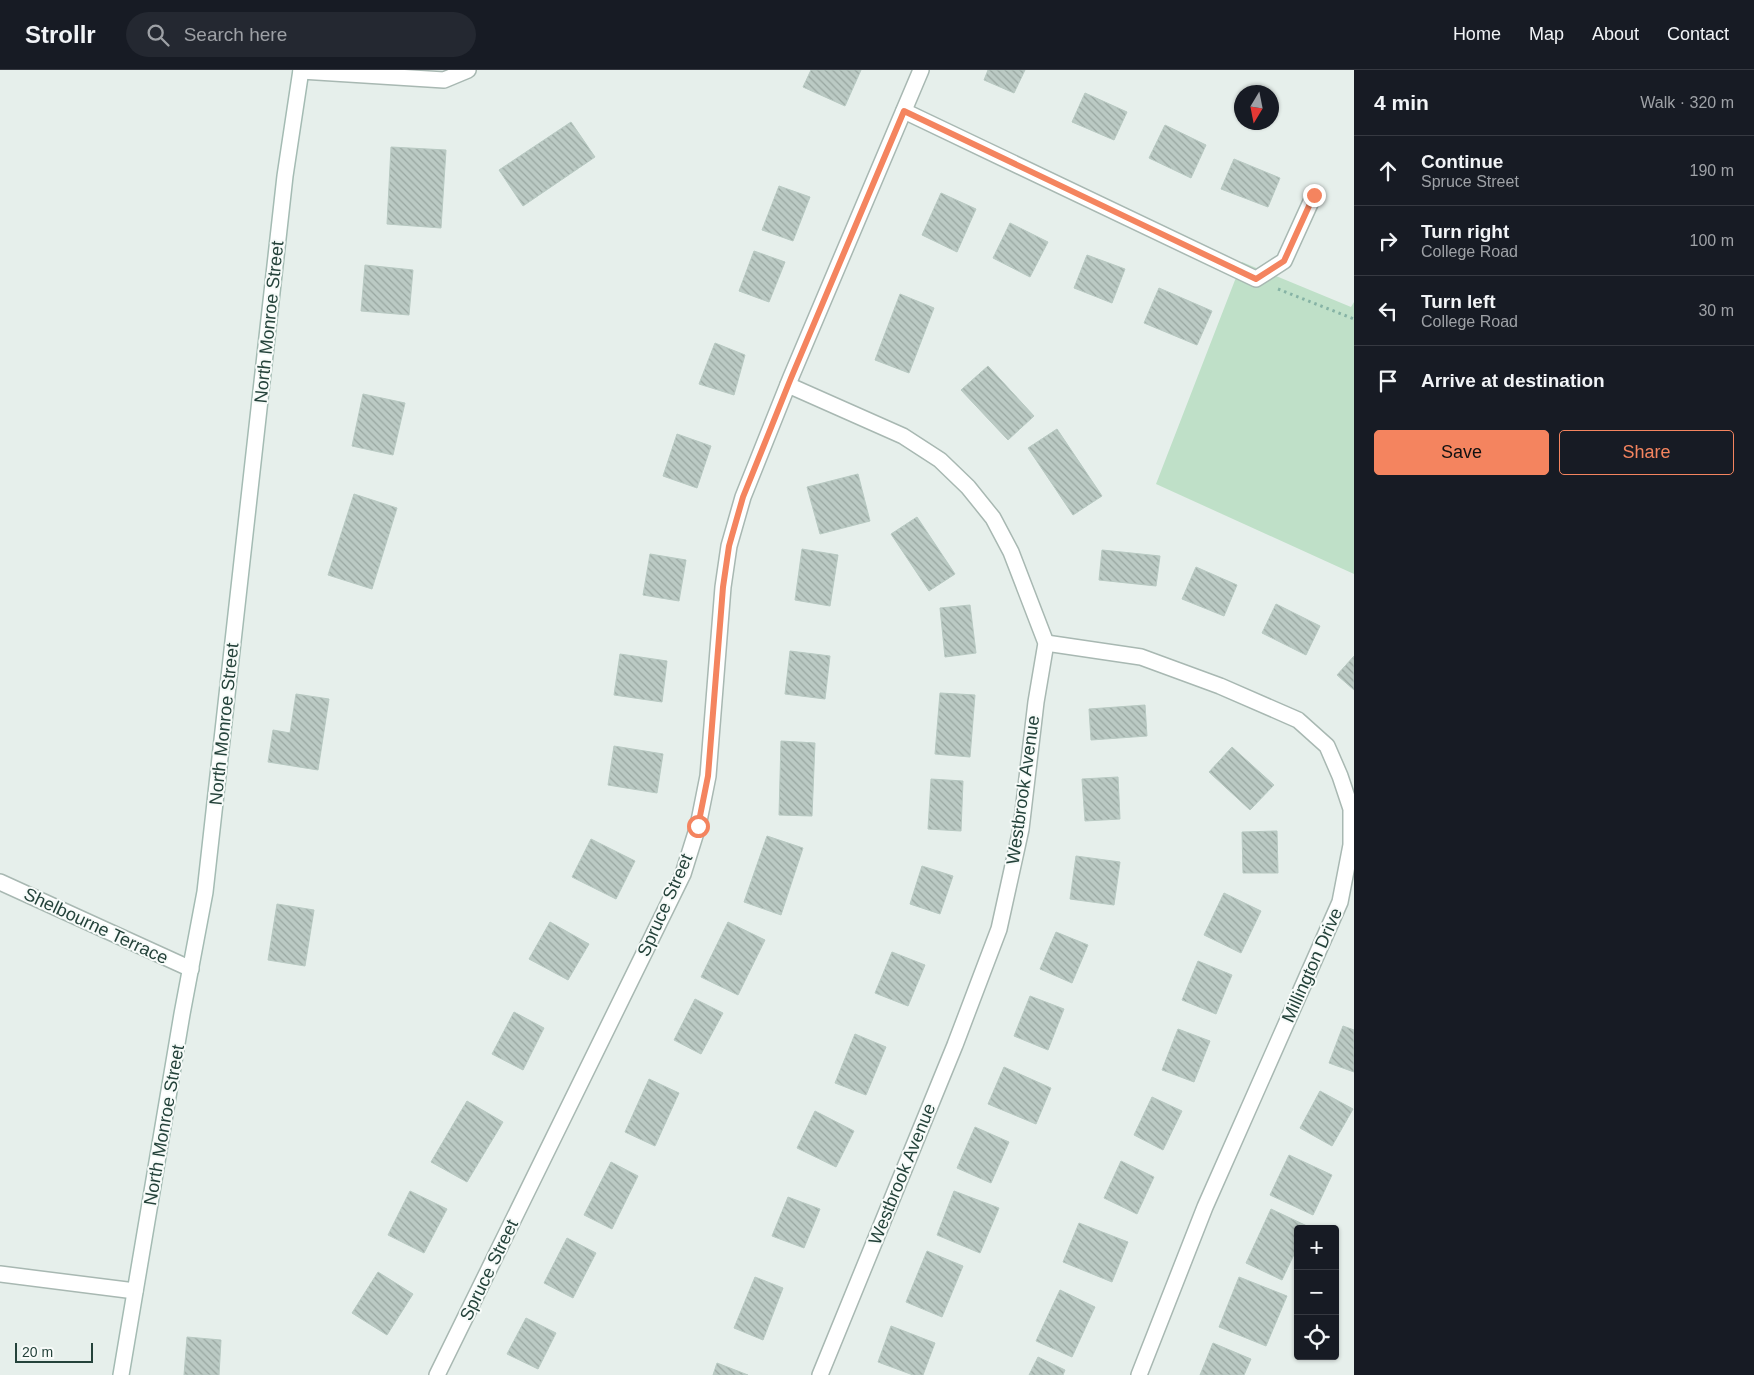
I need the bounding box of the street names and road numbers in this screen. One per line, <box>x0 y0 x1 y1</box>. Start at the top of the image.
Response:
street label: North Monroe Street <box>251 240 287 404</box>
street label: North Monroe Street <box>206 642 242 806</box>
street label: Westbrook Avenue <box>1003 714 1043 866</box>
street label: Spruce Street <box>633 851 697 959</box>
street label: Shelbourne Terrace <box>21 884 171 968</box>
street label: Millington Drive <box>1278 905 1346 1025</box>
street label: North Monroe Street <box>140 1043 188 1207</box>
street label: Westbrook Avenue <box>865 1101 939 1247</box>
street label: Spruce Street <box>456 1216 522 1324</box>

